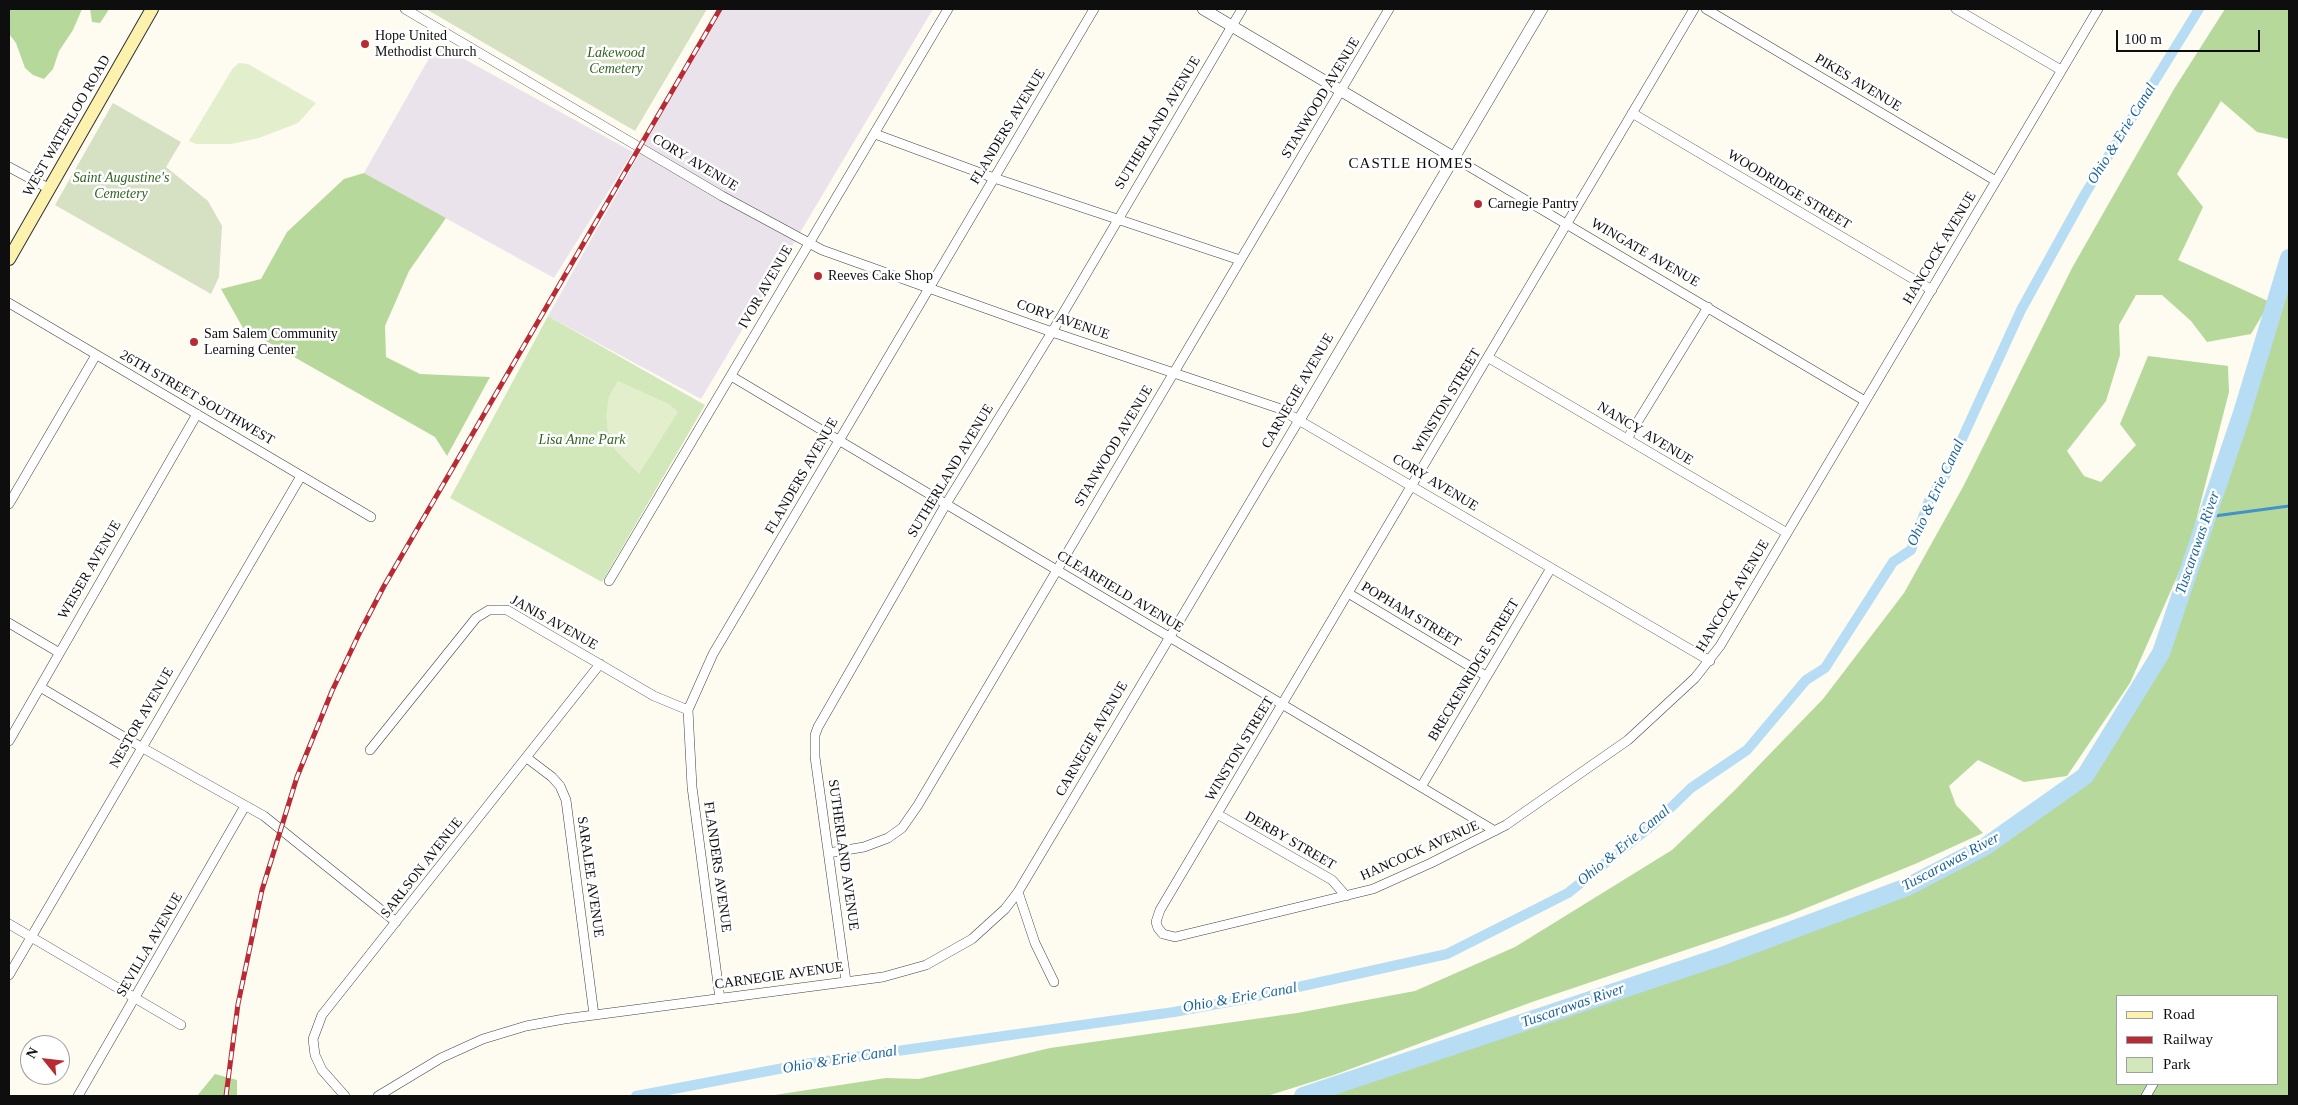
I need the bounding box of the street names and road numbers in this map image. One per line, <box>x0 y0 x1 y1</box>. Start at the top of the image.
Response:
street label: STANWOOD AVENUE <box>1278 34 1364 162</box>
street label: PIKES AVENUE <box>1812 51 1904 115</box>
street label: WEST WATERLOO ROAD <box>20 52 114 200</box>
street label: SUTHERLAND AVENUE <box>1112 53 1204 193</box>
street label: FLANDERS AVENUE <box>967 66 1049 188</box>
street label: CORY AVENUE <box>649 131 741 195</box>
street label: WOODRIDGE STREET <box>1724 146 1854 234</box>
street label: HANCOCK AVENUE <box>1900 189 1980 307</box>
street label: WINGATE AVENUE <box>1588 215 1702 291</box>
street label: IVOR AVENUE <box>735 242 797 332</box>
street label: CORY AVENUE <box>1014 296 1112 344</box>
street label: CARNEGIE AVENUE <box>1258 331 1338 451</box>
street label: WINSTON STREET <box>1409 346 1485 456</box>
street label: 26TH STREET SOUTHWEST <box>117 347 277 449</box>
street label: STANWOOD AVENUE <box>1071 382 1157 510</box>
street label: NANCY AVENUE <box>1594 399 1696 469</box>
street label: SUTHERLAND AVENUE <box>905 401 997 541</box>
street label: FLANDERS AVENUE <box>762 415 842 537</box>
street label: CORY AVENUE <box>1389 451 1481 515</box>
street label: WEISER AVENUE <box>55 518 125 622</box>
street label: HANCOCK AVENUE <box>1693 537 1773 655</box>
street label: CLEARFIELD AVENUE <box>1054 548 1186 636</box>
street label: POPHAM STREET <box>1358 579 1464 651</box>
street label: JANIS AVENUE <box>507 592 601 654</box>
street label: BRECKENRIDGE STREET <box>1425 596 1523 744</box>
street label: NESTOR AVENUE <box>106 665 178 771</box>
street label: CARNEGIE AVENUE <box>1052 679 1132 799</box>
street label: WINSTON STREET <box>1202 694 1278 804</box>
street label: SUTHERLAND AVENUE <box>824 778 862 932</box>
street label: FLANDERS AVENUE <box>700 801 734 933</box>
street label: DERBY STREET <box>1242 808 1338 874</box>
street label: SARLSON AVENUE <box>378 814 466 922</box>
street label: SARALEE AVENUE <box>573 815 607 939</box>
street label: HANCOCK AVENUE <box>1358 817 1482 885</box>
street label: SEVILLA AVENUE <box>113 890 187 1000</box>
street label: CARNEGIE AVENUE <box>713 959 845 993</box>

